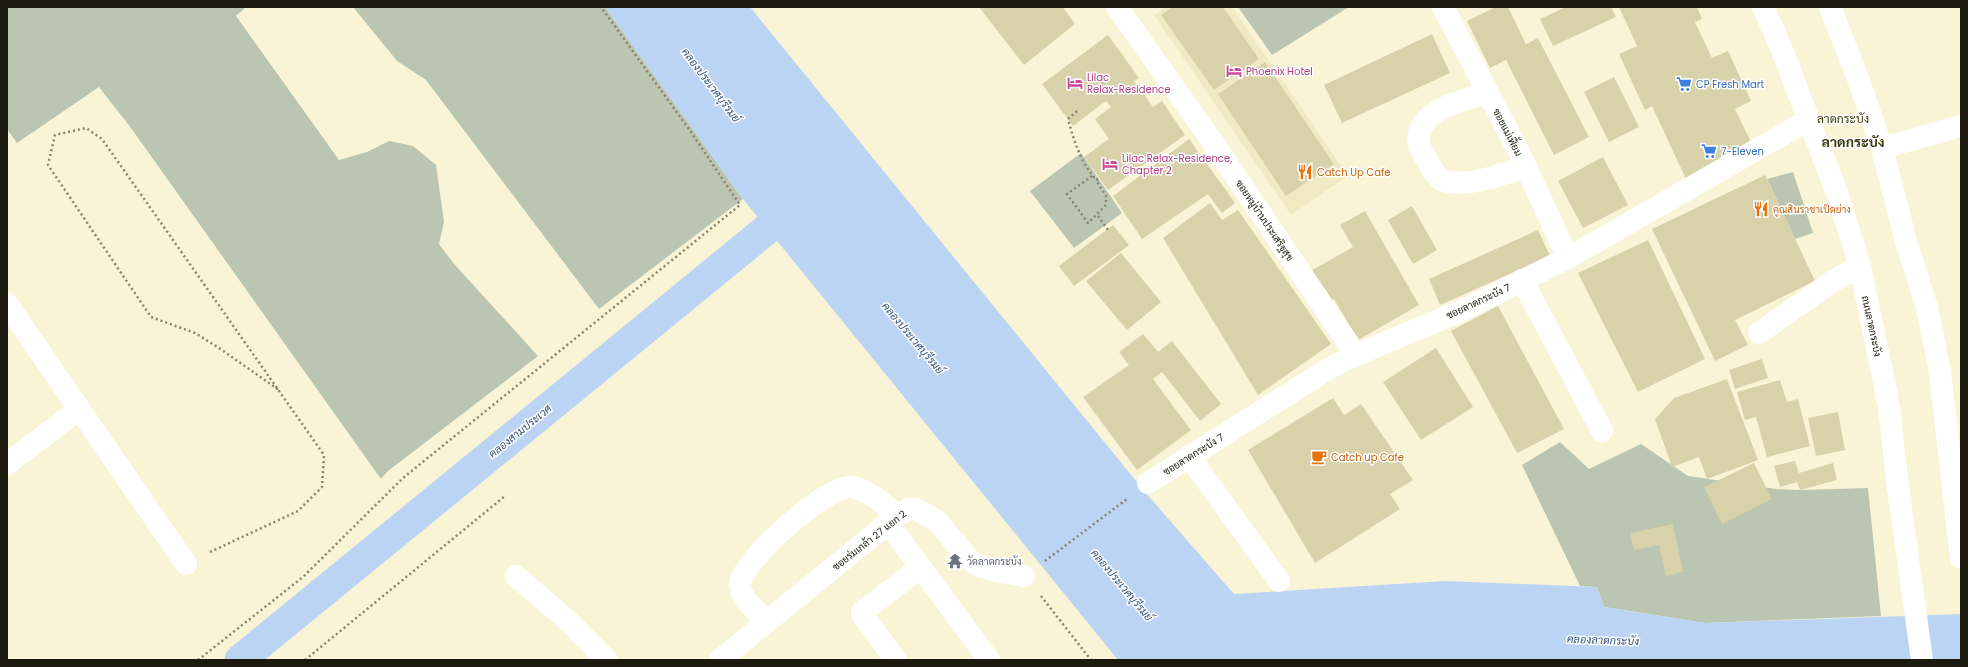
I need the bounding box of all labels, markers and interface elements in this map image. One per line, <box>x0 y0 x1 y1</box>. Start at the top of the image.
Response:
water label: คลองประเวศบุรีรมย์ <box>677 45 745 128</box>
hotel icon: Phoenix Hotel <box>1225 62 1243 80</box>
place label: Phoenix Hotel <box>1246 64 1313 79</box>
place label: Lilac Relax-Residence <box>1087 70 1170 97</box>
hotel icon: Lilac Relax-Residence <box>1066 74 1084 92</box>
supermarket icon: CP Fresh Mart <box>1675 75 1693 93</box>
place label: CP Fresh Mart <box>1696 77 1765 92</box>
street label: ซอยแม่เฟี้ยม <box>1489 105 1528 159</box>
district label: ลาดกระบัง <box>1817 110 1869 127</box>
district label: ลาดกระบัง <box>1822 132 1885 152</box>
supermarket icon: 7-Eleven <box>1700 142 1718 160</box>
place label: 7-Eleven <box>1721 144 1764 159</box>
place label: Lilac Relax-Residence, Chapter 2 <box>1122 151 1232 178</box>
hotel icon: Lilac Relax-Residence, Chapter 2 <box>1101 155 1119 173</box>
restaurant icon: Catch Up Cafe <box>1296 163 1314 181</box>
place label: Catch Up Cafe <box>1317 165 1390 180</box>
street label: ซอยหมู่บ้านประเสริฐสุข <box>1232 176 1298 264</box>
restaurant icon: คูณสินราชาเป็ดย่าง <box>1752 200 1770 218</box>
place label: คูณสินราชาเป็ดย่าง <box>1773 202 1851 217</box>
street label: ซอยลาดกระบัง 7 <box>1444 280 1513 323</box>
street label: ถนนลาดกระบัง <box>1858 294 1885 358</box>
water label: คลองประเวศบุรีรมย์ <box>877 299 949 380</box>
water label: คลองสามประเวศ <box>485 400 555 461</box>
street label: ซอยลาดกระบัง 7 <box>1160 429 1227 479</box>
cafe icon: Catch up Cafe <box>1310 448 1328 466</box>
place label: Catch up Cafe <box>1331 450 1404 465</box>
street label: ซอยร่มเกล้า 27 แยก 2 <box>829 506 910 574</box>
water label: คลองประเวศบุรีรมย์ <box>1086 546 1158 627</box>
temple icon: วัดลาดกระบัง <box>946 552 964 570</box>
place label: วัดลาดกระบัง <box>967 554 1022 569</box>
water label: คลองลาดกระบัง <box>1567 631 1639 649</box>

